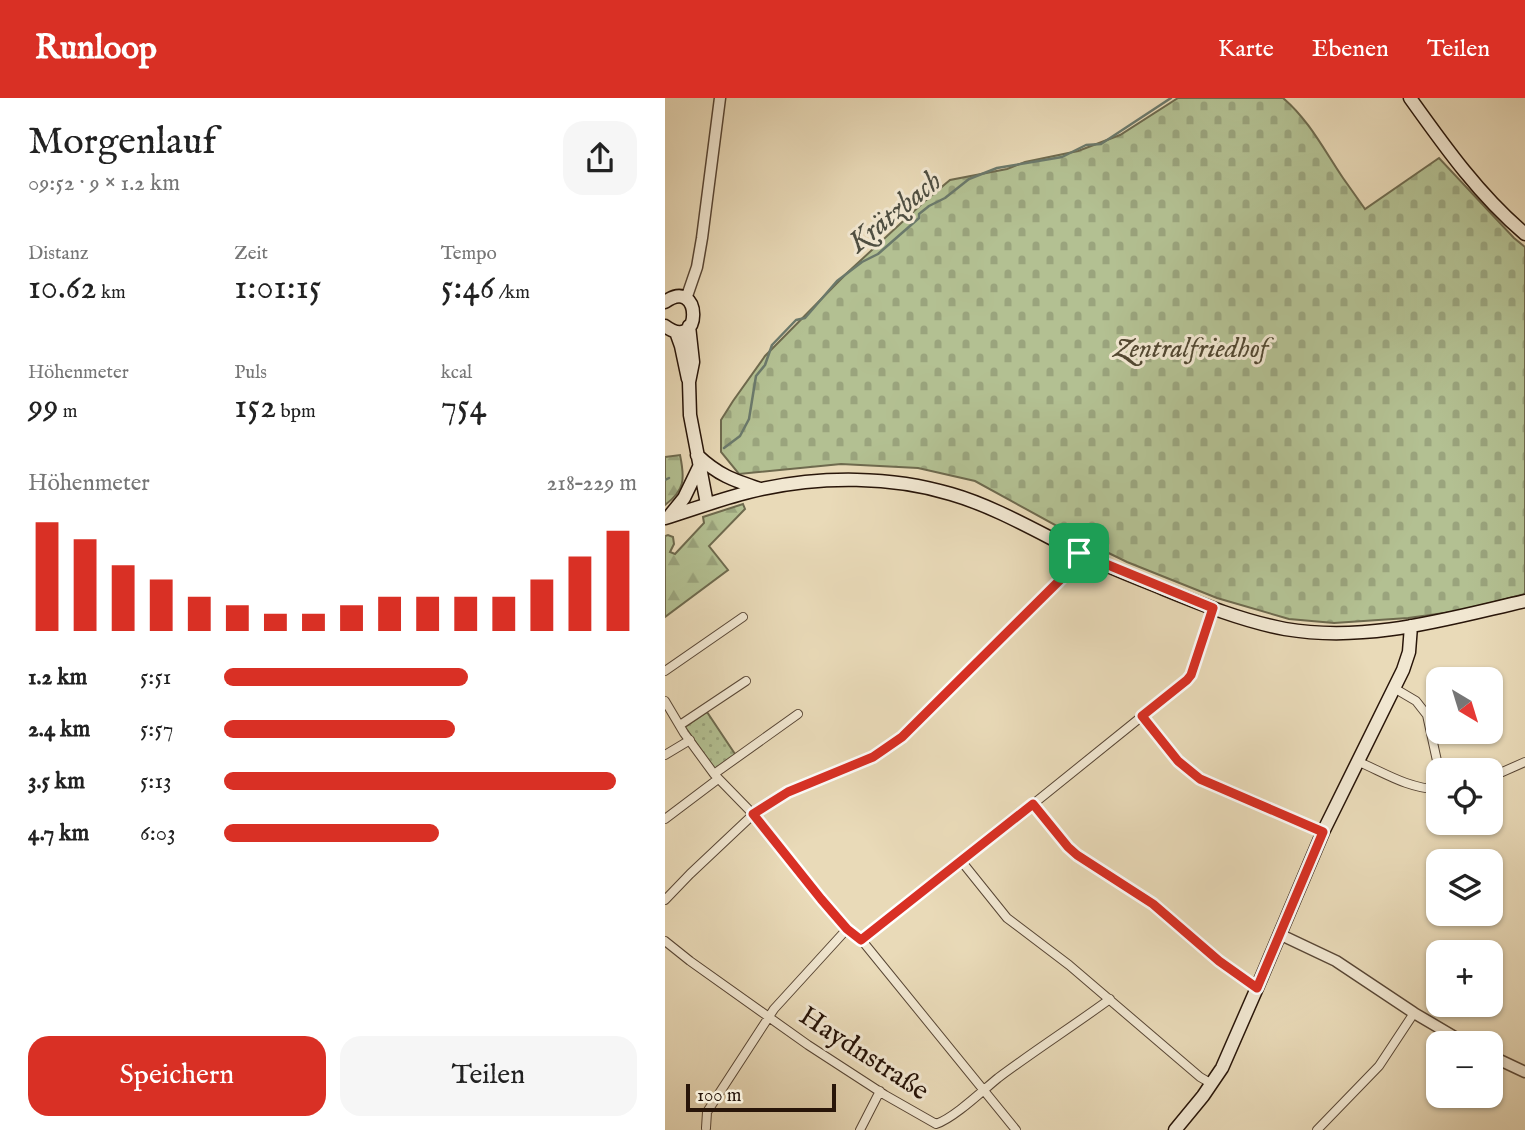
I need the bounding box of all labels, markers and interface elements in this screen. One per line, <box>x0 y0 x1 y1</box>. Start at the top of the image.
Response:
text: Runloop <box>35 28 157 70</box>
text: Karte <box>1218 34 1274 65</box>
text: Ebenen <box>1312 34 1389 65</box>
text: Teilen <box>1427 34 1490 65</box>
text: Morgenlauf <box>28 119 216 167</box>
button: share <box>563 121 637 195</box>
water label: Krätzbach <box>840 163 950 263</box>
text: 09:52 · 9 × 1.2 km <box>28 169 180 198</box>
text: Distanz <box>28 242 89 266</box>
text: Zeit <box>234 242 268 266</box>
text: Tempo <box>441 242 497 266</box>
text: 10.62 <box>28 266 97 311</box>
text: 1:01:15 <box>234 266 322 311</box>
text: 5:46 <box>441 266 495 311</box>
text: km <box>97 281 126 305</box>
text: /km <box>495 281 530 305</box>
park label: Zentralfriedhof <box>1112 332 1275 367</box>
text: Höhenmeter <box>28 361 129 385</box>
text: Puls <box>234 361 267 385</box>
text: kcal <box>441 361 472 385</box>
text: 99 <box>28 385 59 430</box>
text: 152 <box>234 385 276 430</box>
text: 754 <box>441 385 487 430</box>
text: m <box>59 400 77 424</box>
text: bpm <box>276 400 316 424</box>
text: Höhenmeter <box>28 469 150 498</box>
text: 218–229 m <box>547 469 637 498</box>
pin <box>1049 523 1109 583</box>
icon: arrive <box>1060 534 1098 572</box>
text: 1.2 km <box>28 663 87 692</box>
text: 5:51 <box>140 663 171 692</box>
north arrow <box>1426 667 1503 744</box>
map controls <box>1426 667 1503 1108</box>
text: 2.4 km <box>28 715 90 744</box>
text: 5:57 <box>140 715 174 744</box>
button: locate <box>1426 758 1503 835</box>
text: 3.5 km <box>28 767 85 796</box>
text: 5:13 <box>140 767 172 796</box>
text: 4.7 km <box>28 819 89 848</box>
text: 6:03 <box>140 819 176 848</box>
button: layers <box>1426 849 1503 926</box>
button: + <box>1426 940 1503 1017</box>
street label: Haydnstraße <box>792 999 935 1109</box>
button: − <box>1426 1031 1503 1108</box>
button: Speichern <box>28 1036 326 1116</box>
button: Teilen <box>340 1036 637 1116</box>
scale bar <box>686 1081 837 1113</box>
text: 100 m <box>697 1084 741 1108</box>

